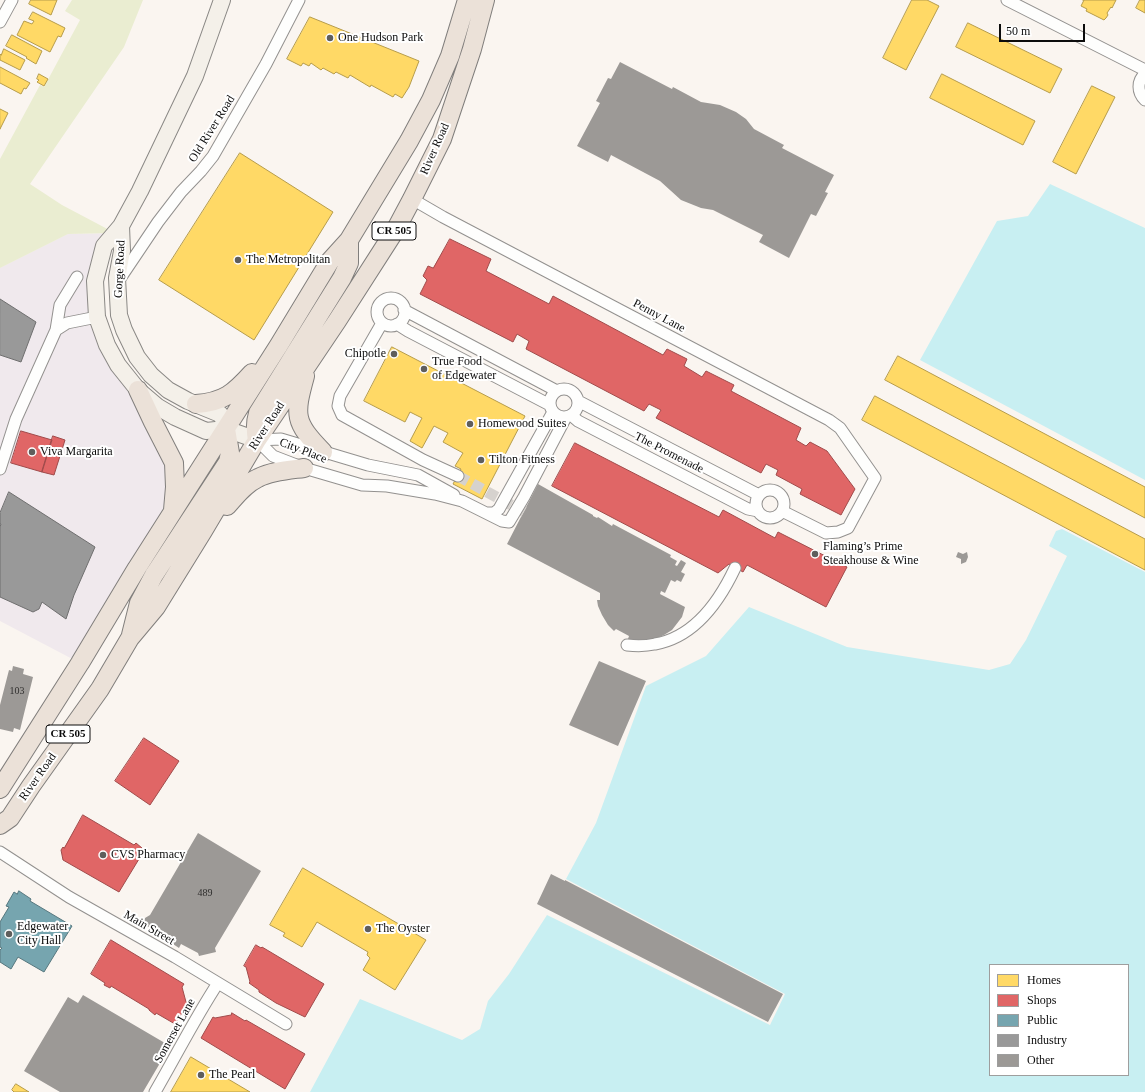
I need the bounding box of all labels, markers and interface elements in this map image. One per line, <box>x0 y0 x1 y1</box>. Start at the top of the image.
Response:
scale bar <box>1001 16 1087 42</box>
text: 50 m <box>1006 24 1030 38</box>
place label: One Hudson Park <box>338 31 423 45</box>
marker: One Hudson Park <box>325 33 335 43</box>
street label: Old River Road <box>186 93 238 165</box>
street label: River Road <box>417 121 453 177</box>
road number: CR 505 <box>372 222 416 240</box>
street label: Gorge Road <box>111 240 129 298</box>
place label: The Metropolitan <box>246 253 330 267</box>
marker: The Metropolitan <box>233 255 243 265</box>
street label: Penny Lane <box>630 296 688 336</box>
place label: Chipotle <box>345 347 386 361</box>
marker: Chipotle <box>389 349 399 359</box>
place label: True Food of Edgewater <box>432 355 496 383</box>
marker: True Food of Edgewater <box>419 364 429 374</box>
street label: River Road <box>246 399 288 453</box>
place label: Homewood Suites <box>478 417 566 431</box>
marker: Homewood Suites <box>465 419 475 429</box>
street label: The Promenade <box>632 429 706 477</box>
street label: City Place <box>277 435 329 467</box>
place label: Viva Margarita <box>40 445 113 459</box>
marker: Viva Margarita <box>27 447 37 457</box>
place label: Tilton Fitness <box>489 453 555 467</box>
marker: Tilton Fitness <box>476 455 486 465</box>
place label: Flaming’s Prime Steakhouse & Wine <box>823 540 918 568</box>
marker: Flaming’s Prime Steakhouse & Wine <box>810 549 820 559</box>
house number: 103 <box>10 685 24 697</box>
road number: CR 505 <box>46 725 90 743</box>
street label: River Road <box>16 750 60 804</box>
place label: CVS Pharmacy <box>111 848 185 862</box>
marker: CVS Pharmacy <box>98 850 108 860</box>
house number: 489 <box>198 887 212 899</box>
street label: Main Street <box>121 908 177 948</box>
place label: Edgewater City Hall <box>17 920 68 948</box>
place label: The Oyster <box>376 922 430 936</box>
marker: The Oyster <box>363 924 373 934</box>
marker: Edgewater City Hall <box>4 929 14 939</box>
legend <box>989 964 1129 1076</box>
text: Homes <box>1027 973 1061 987</box>
text: Shops <box>1027 993 1056 1007</box>
street label: Somerset Lane <box>151 996 199 1066</box>
text: Public <box>1027 1013 1058 1027</box>
text: Industry <box>1027 1033 1067 1047</box>
text: Other <box>1027 1053 1054 1067</box>
place label: The Pearl <box>209 1068 255 1082</box>
marker: The Pearl <box>196 1070 206 1080</box>

